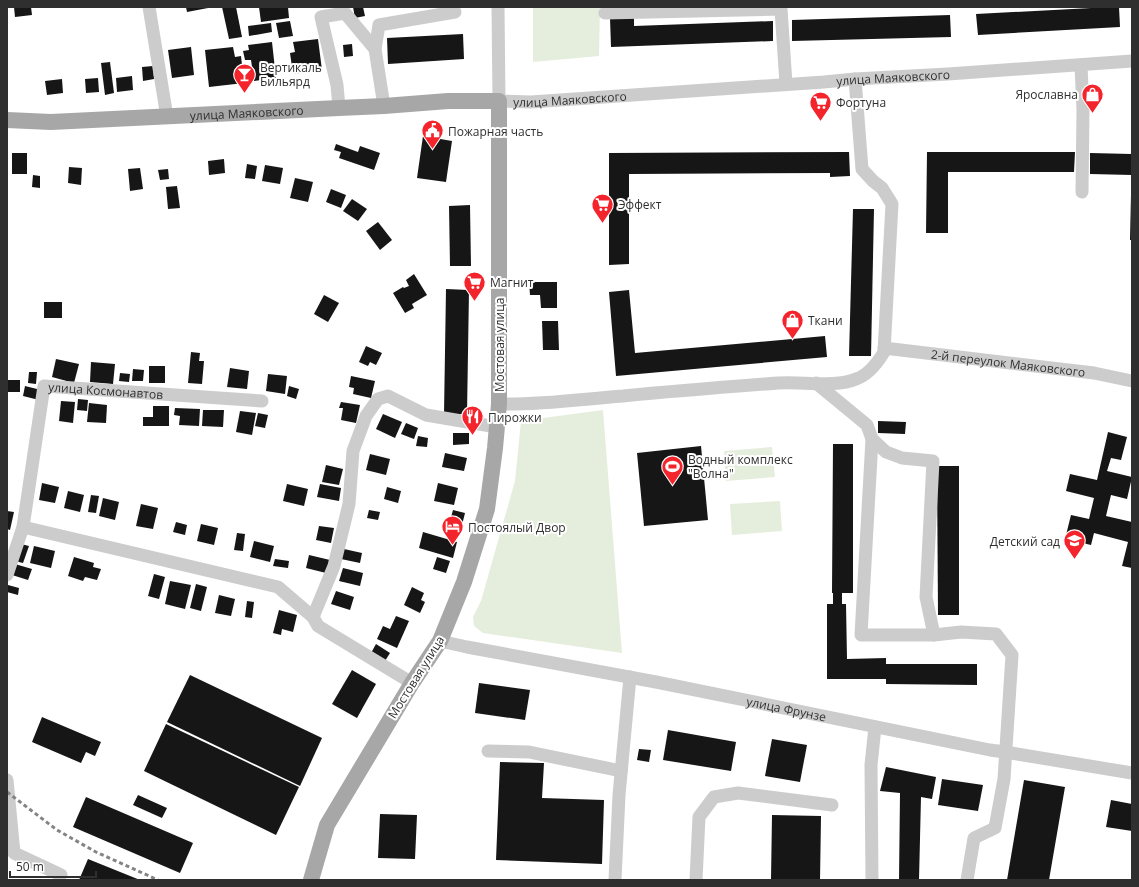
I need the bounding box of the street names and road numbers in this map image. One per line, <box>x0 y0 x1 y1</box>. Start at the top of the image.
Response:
street label: улица Маяковского <box>835 65 950 89</box>
street label: улица Маяковского <box>513 87 627 111</box>
street label: улица Маяковского <box>189 101 304 124</box>
street label: Мостовая улица <box>491 298 508 392</box>
street label: 2-й переулок Маяковского <box>930 345 1086 380</box>
street label: улица Космонавтов <box>48 378 164 403</box>
street label: Мостовая улица <box>384 632 448 722</box>
street label: улица Фрунзе <box>745 692 828 725</box>

